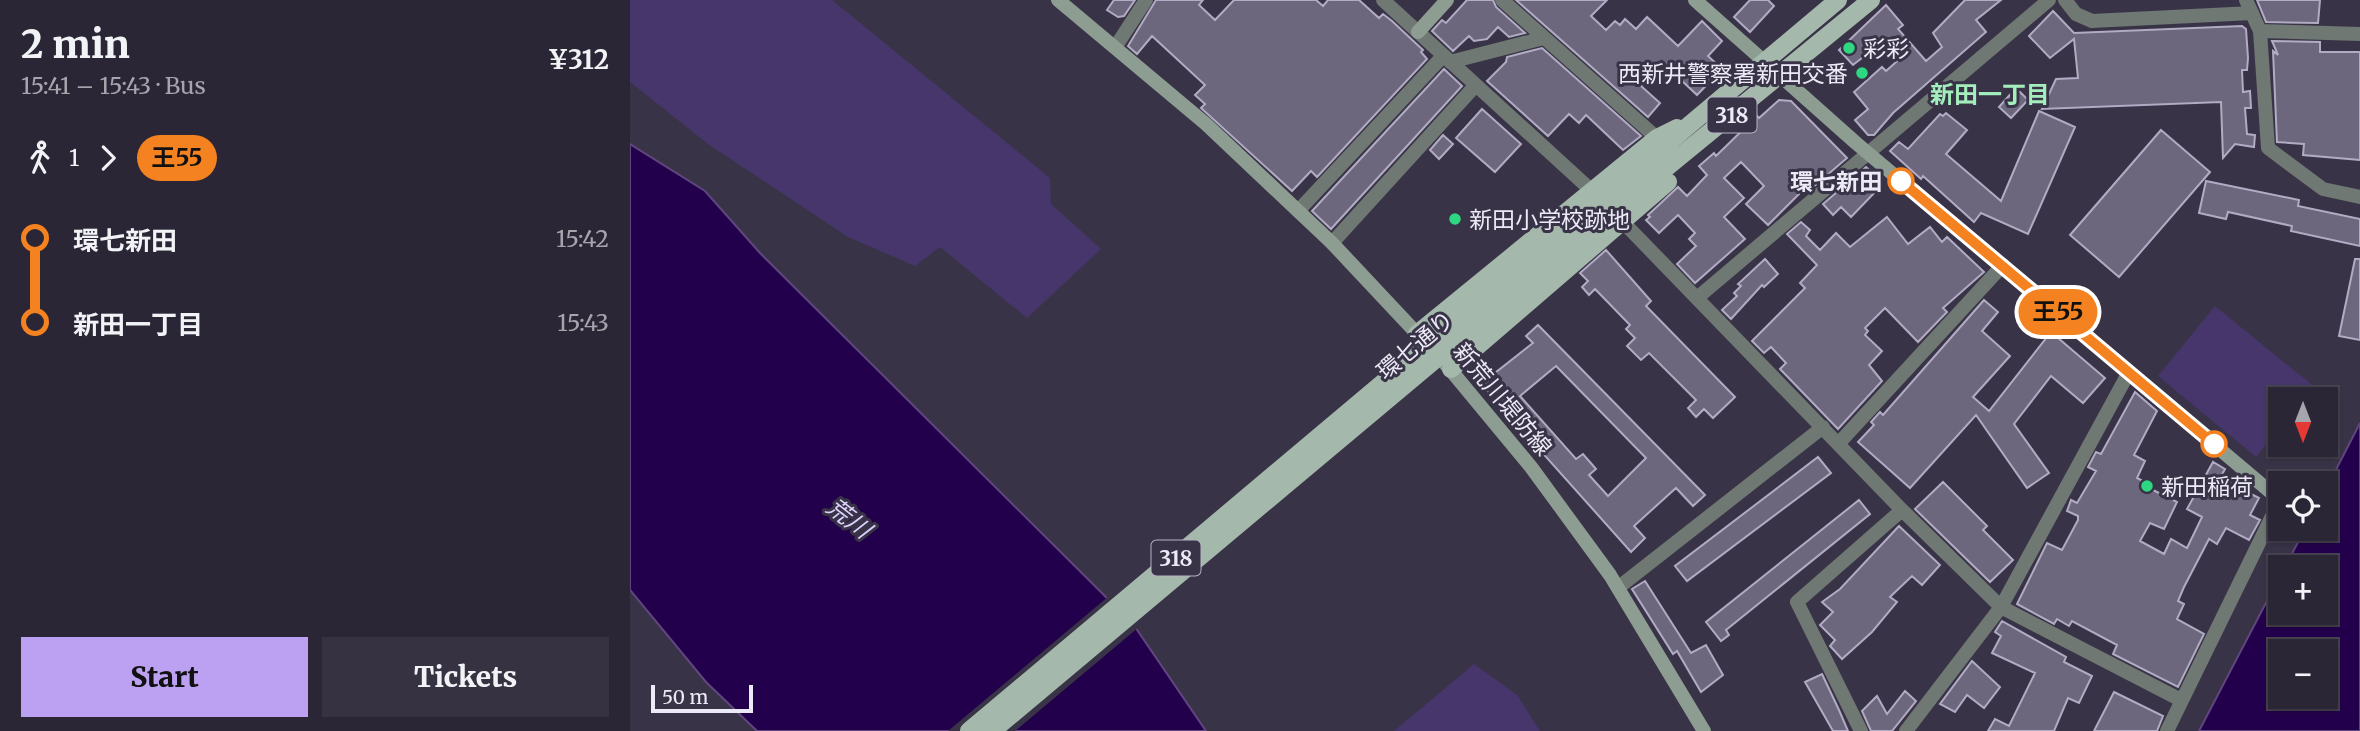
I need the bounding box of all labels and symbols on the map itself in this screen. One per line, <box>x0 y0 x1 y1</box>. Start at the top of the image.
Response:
place label: 彩彩 <box>1863 34 1909 63</box>
marker: 彩彩 <box>1841 40 1857 56</box>
place label: 西新井警察署新田交番 <box>1618 59 1848 88</box>
marker: 西新井警察署新田交番 <box>1854 65 1870 81</box>
district label: 新田一丁目 <box>1930 79 2050 110</box>
road number: 318 <box>1708 97 1756 132</box>
place label: 環七新田 <box>1790 167 1882 196</box>
marker: 環七新田 <box>1888 168 1914 194</box>
place label: 新田小学校跡地 <box>1469 205 1630 234</box>
marker: 新田小学校跡地 <box>1447 211 1463 227</box>
line badge: 王55 <box>2018 289 2098 335</box>
street label: 環七通り <box>1370 304 1460 386</box>
street label: 新荒川堤防線 <box>1448 337 1558 461</box>
north arrow <box>2268 387 2338 457</box>
unlabelled marker <box>2201 431 2227 457</box>
place label: 新田稲荷 <box>2161 472 2253 501</box>
marker: 新田稲荷 <box>2139 478 2155 494</box>
water label: 荒川 <box>821 491 880 547</box>
road number: 318 <box>1152 540 1200 576</box>
scale bar <box>651 682 752 714</box>

